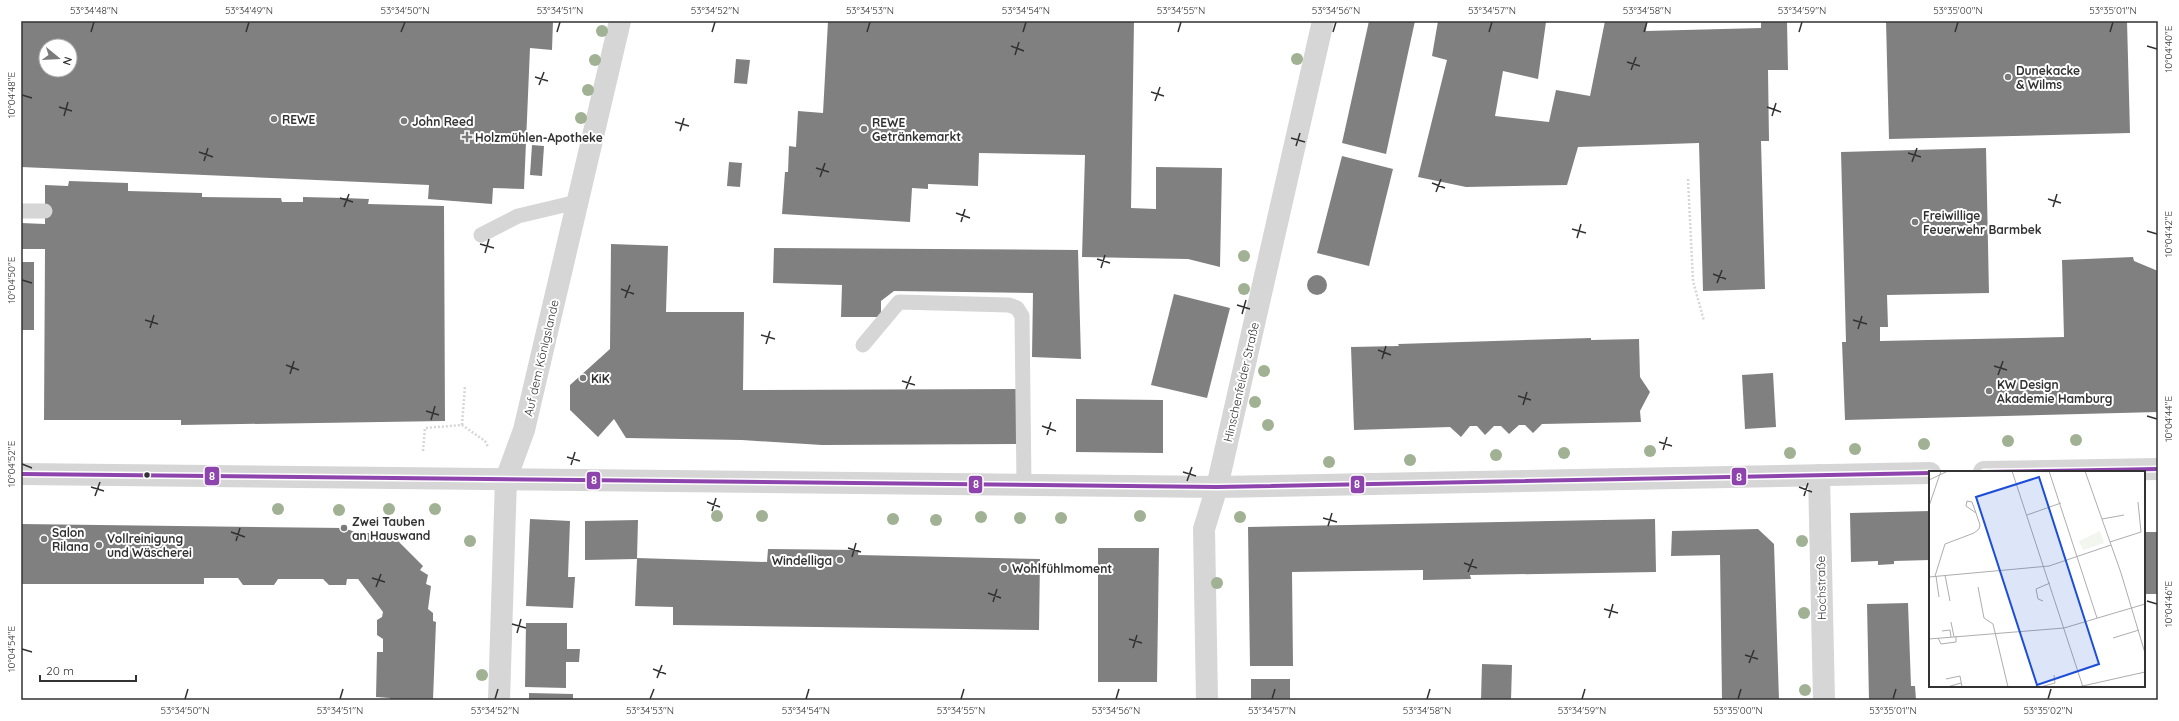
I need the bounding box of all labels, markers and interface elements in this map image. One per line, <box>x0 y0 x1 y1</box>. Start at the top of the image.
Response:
text: 53°34'48"N <box>70 4 118 17</box>
text: 53°34'49"N <box>225 4 273 17</box>
text: 53°34'50"N <box>381 4 429 17</box>
text: 53°34'51"N <box>537 4 583 17</box>
text: 53°34'52"N <box>691 4 739 17</box>
text: 53°34'53"N <box>846 4 894 17</box>
text: 53°34'54"N <box>1002 4 1050 17</box>
text: 53°34'55"N <box>1157 4 1205 17</box>
text: 53°34'56"N <box>1312 4 1360 17</box>
text: 53°34'57"N <box>1468 4 1516 17</box>
text: 53°34'58"N <box>1623 4 1671 17</box>
text: 53°34'59"N <box>1778 4 1826 17</box>
text: 53°35'00"N <box>1933 4 1983 17</box>
text: 53°35'01"N <box>2089 4 2137 17</box>
text: 10°04'40"E <box>2162 25 2175 72</box>
north arrow <box>38 38 78 78</box>
text: N <box>60 55 75 67</box>
place label: Dunekacke & Wilms <box>2016 63 2080 92</box>
text: 10°04'48"E <box>5 72 18 118</box>
marker: Dunekacke & Wilms <box>2003 72 2013 82</box>
place label: REWE <box>282 112 315 127</box>
marker: REWE <box>269 114 279 124</box>
place label: John Reed <box>412 114 474 129</box>
place label: REWE Getränkemarkt <box>872 115 961 144</box>
marker: John Reed <box>399 116 409 126</box>
marker: REWE Getränkemarkt <box>859 124 869 134</box>
place label: Holzmühlen-Apotheke <box>475 130 603 145</box>
marker: Holzmühlen-Apotheke <box>462 132 472 142</box>
place label: Freiwillige Feuerwehr Barmbek <box>1923 208 2042 237</box>
text: 10°04'42"E <box>2162 210 2175 257</box>
marker: Freiwillige Feuerwehr Barmbek <box>1910 217 1920 227</box>
text: 10°04'50"E <box>5 256 18 304</box>
street label: Auf dem Königslande <box>520 298 562 418</box>
street label: Hinschenfelder Straße <box>1220 320 1262 443</box>
place label: KiK <box>591 371 610 386</box>
marker: KiK <box>578 373 588 383</box>
place label: KW Design Akademie Hamburg <box>1997 377 2112 406</box>
marker: KW Design Akademie Hamburg <box>1984 386 1994 396</box>
text: 10°04'44"E <box>2162 396 2175 442</box>
text: 10°04'52"E <box>5 440 18 487</box>
line badge: 8 <box>204 466 220 486</box>
line badge: 8 <box>1731 467 1747 486</box>
text: 8 <box>209 469 215 483</box>
unlabelled marker <box>142 470 152 480</box>
text: 8 <box>1736 470 1742 484</box>
line badge: 8 <box>586 471 601 490</box>
inset map <box>1929 471 2145 687</box>
text: 8 <box>591 473 597 487</box>
line badge: 8 <box>968 475 983 494</box>
line badge: 8 <box>1350 475 1365 494</box>
text: 8 <box>973 477 979 491</box>
text: 8 <box>1354 477 1360 491</box>
place label: Zwei Tauben an Hauswand <box>352 514 430 543</box>
marker: Zwei Tauben an Hauswand <box>339 523 349 533</box>
place label: Salon Rilana <box>52 525 89 554</box>
place label: Vollreinigung und Wäscherei <box>107 531 192 560</box>
marker: Salon Rilana <box>39 534 49 544</box>
marker: Vollreinigung und Wäscherei <box>94 540 104 550</box>
place label: Windelliga <box>772 553 832 568</box>
marker: Windelliga <box>835 555 845 565</box>
street label: Hochstraße <box>1813 555 1829 620</box>
place label: Wohlfühlmoment <box>1012 561 1112 576</box>
marker: Wohlfühlmoment <box>999 563 1009 573</box>
text: 10°04'46"E <box>2162 581 2175 627</box>
text: 10°04'54"E <box>5 626 18 672</box>
scale bar <box>40 657 136 683</box>
text: 20 m <box>46 663 74 678</box>
text: 53°34'50"N <box>161 704 209 717</box>
text: 53°34'51"N <box>317 704 363 717</box>
text: 53°34'52"N <box>471 704 519 717</box>
text: 53°34'53"N <box>626 704 674 717</box>
text: 53°34'54"N <box>782 704 830 717</box>
text: 53°34'55"N <box>937 704 985 717</box>
text: 53°34'56"N <box>1092 704 1140 717</box>
text: 53°34'57"N <box>1248 704 1296 717</box>
text: 53°34'58"N <box>1403 704 1451 717</box>
text: 53°34'59"N <box>1558 704 1606 717</box>
text: 53°35'00"N <box>1713 704 1763 717</box>
text: 53°35'01"N <box>1869 704 1917 717</box>
text: 53°35'02"N <box>2023 704 2073 717</box>

